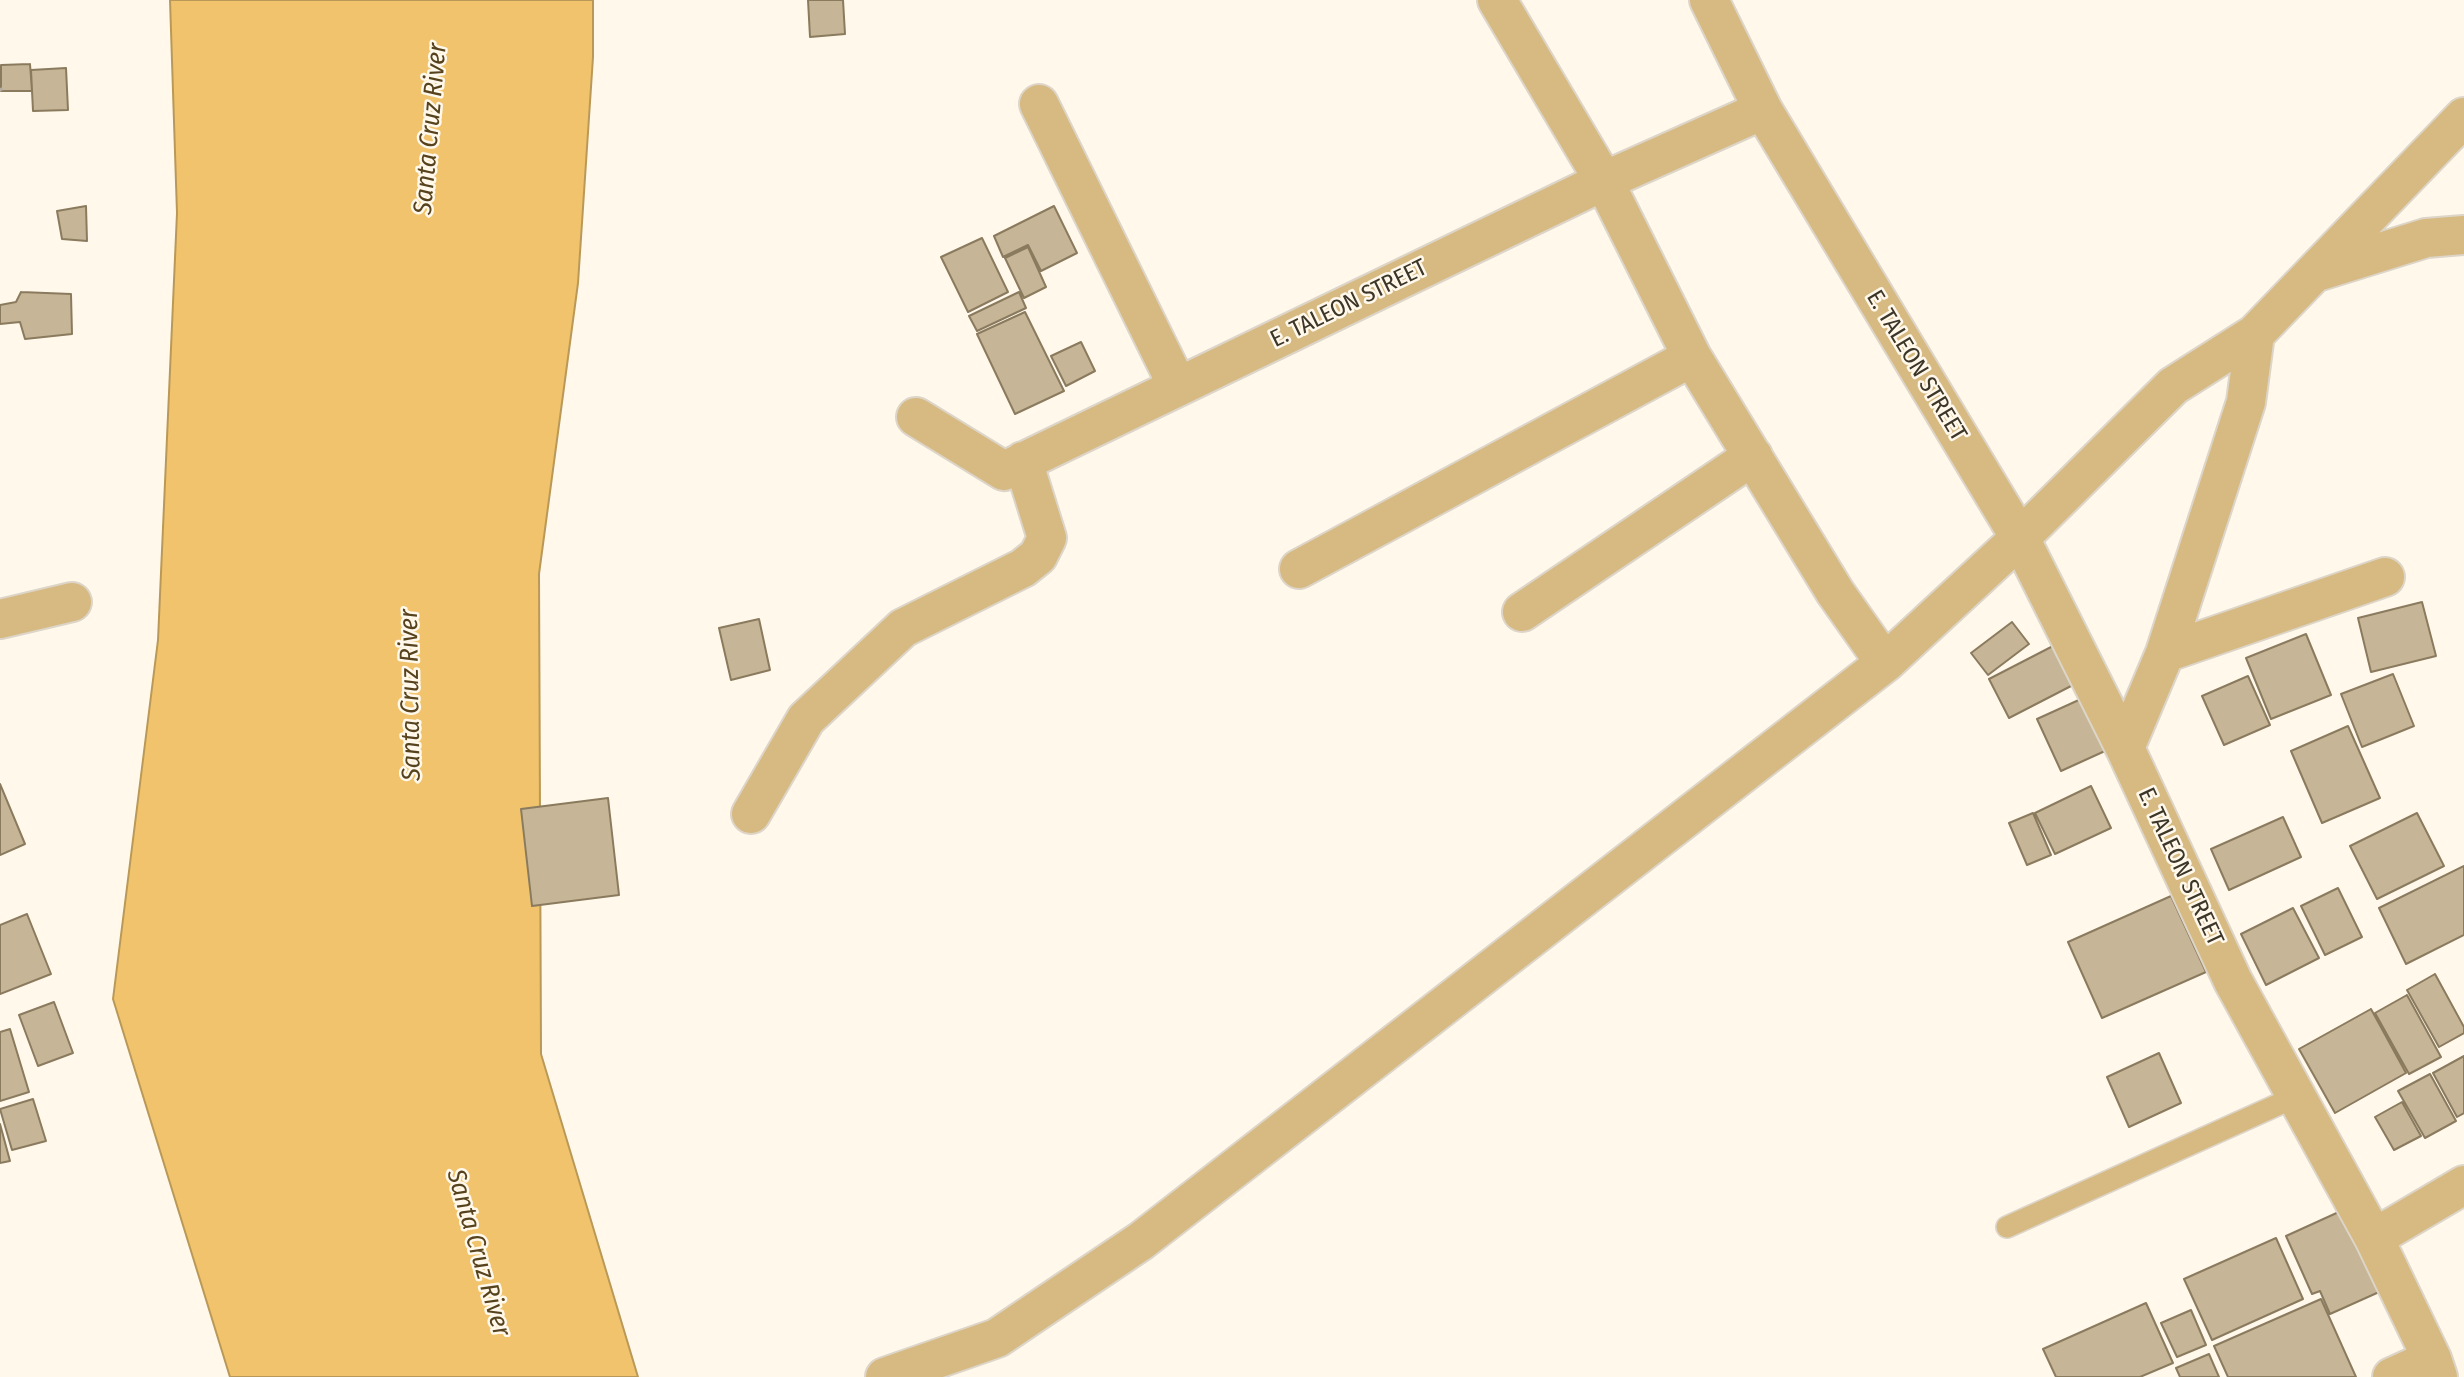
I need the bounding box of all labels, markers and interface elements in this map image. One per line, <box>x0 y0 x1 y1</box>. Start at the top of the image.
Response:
water label: Santa Cruz River <box>408 42 454 216</box>
street label: E. TALEON STREET <box>1266 254 1432 354</box>
street label: E. TALEON STREET <box>1860 285 1972 447</box>
water label: Santa Cruz River <box>394 609 428 781</box>
street label: E. TALEON STREET <box>2131 784 2229 950</box>
water label: Santa Cruz River <box>439 1166 517 1340</box>

